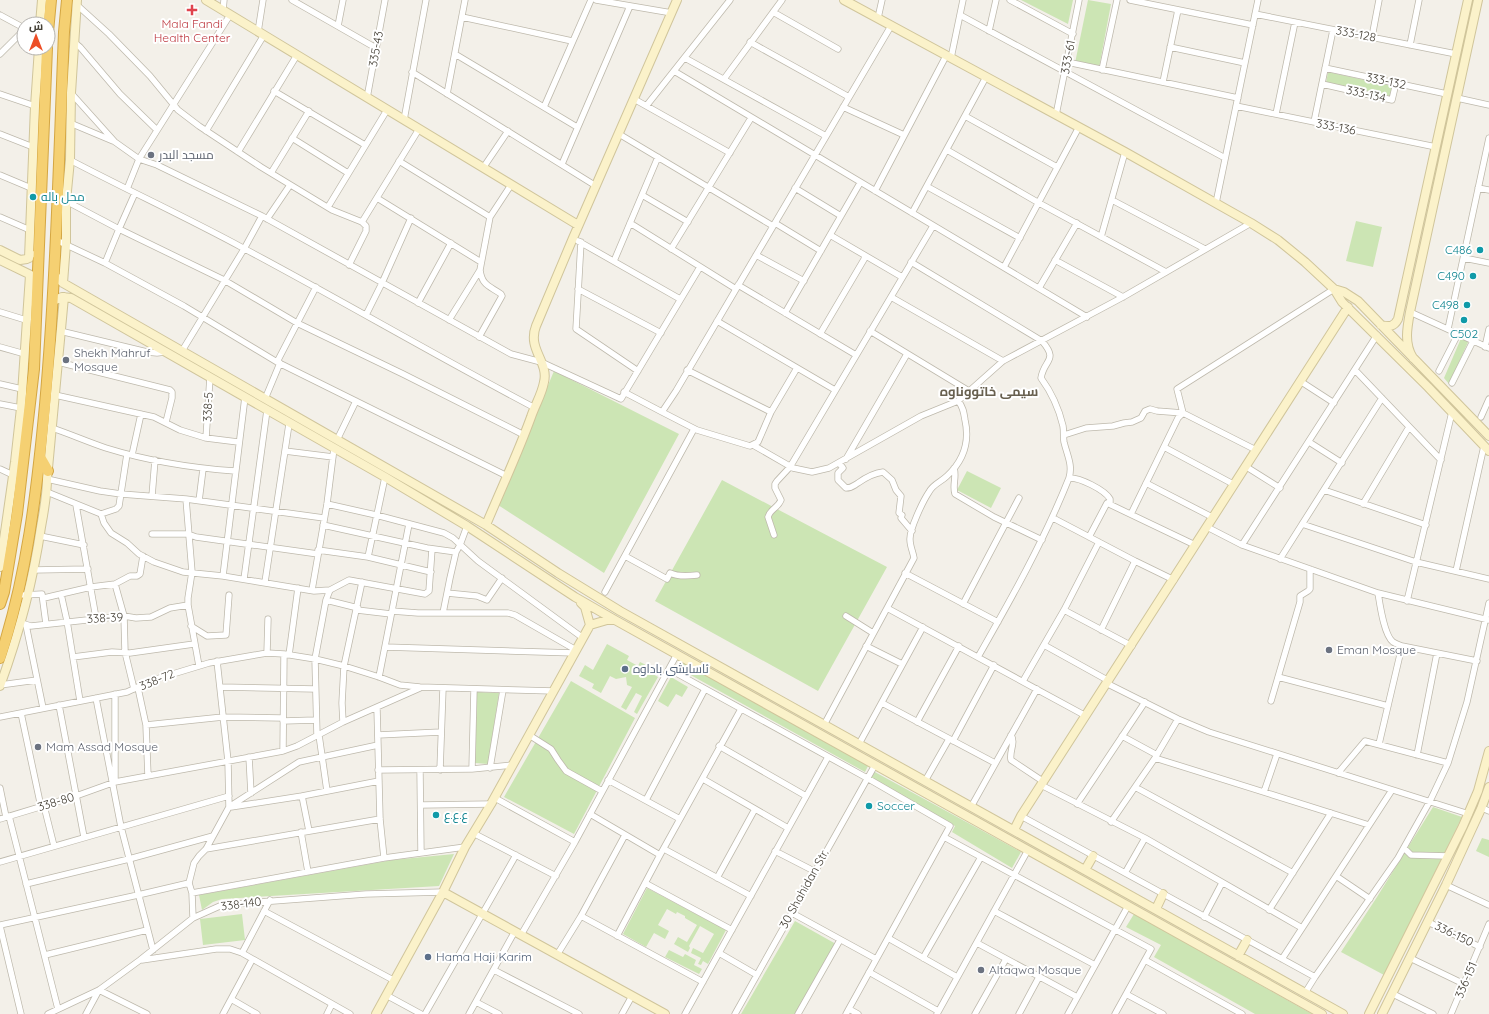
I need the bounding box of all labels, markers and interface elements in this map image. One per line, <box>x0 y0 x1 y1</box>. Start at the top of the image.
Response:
marker: Mala Fandi Health Center <box>186 4 198 16</box>
north arrow <box>16 16 56 56</box>
place label: Mala Fandi Health Center <box>154 16 231 45</box>
text: ش <box>29 19 43 33</box>
street label: 333-128 <box>1335 22 1377 45</box>
street label: 335-43 <box>365 30 386 68</box>
street label: 333-61 <box>1057 39 1078 75</box>
street label: 333-132 <box>1365 69 1408 92</box>
street label: 333-134 <box>1345 82 1387 105</box>
street label: 333-136 <box>1315 115 1358 138</box>
place label: مسجد البدر <box>158 147 214 162</box>
marker: مسجد البدر <box>146 150 156 160</box>
place label: محل باله <box>41 189 85 204</box>
marker: محل باله <box>28 192 38 202</box>
place label: C486 <box>1445 242 1473 257</box>
marker: C486 <box>1475 245 1485 255</box>
place label: C490 <box>1437 268 1465 283</box>
marker: C490 <box>1468 271 1478 281</box>
place label: C498 <box>1432 297 1459 312</box>
marker: C498 <box>1462 300 1472 310</box>
marker: C502 <box>1459 315 1469 325</box>
place label: C502 <box>1450 326 1478 341</box>
place label: Shekh Mahruf Mosque <box>74 345 151 374</box>
marker: Shekh Mahruf Mosque <box>61 355 71 365</box>
district label: سیمی خاتووناوه <box>940 383 1038 400</box>
street label: 338-5 <box>199 391 216 422</box>
street label: 338-39 <box>86 609 124 626</box>
place label: Eman Mosque <box>1337 642 1416 657</box>
marker: Eman Mosque <box>1324 645 1334 655</box>
place label: ئاسايشى باداوه <box>633 661 709 676</box>
marker: ئاسايشى باداوه <box>620 664 630 674</box>
street label: 338-72 <box>137 666 177 693</box>
place label: Mam Assad Mosque <box>46 739 158 754</box>
marker: Mam Assad Mosque <box>33 742 43 752</box>
street label: 338-80 <box>36 789 76 814</box>
place label: Soccer <box>877 798 915 813</box>
marker: Soccer <box>864 801 874 811</box>
place label: ع.ع.ع <box>444 807 468 823</box>
marker: ع.ع.ع <box>431 810 441 820</box>
street label: 30 Shahidan Str. <box>776 847 831 931</box>
street label: 338-140 <box>220 894 262 913</box>
street label: 336-150 <box>1432 918 1476 949</box>
place label: Hama Haji Karim <box>436 949 532 964</box>
marker: Hama Haji Karim <box>423 952 433 962</box>
street label: 336-151 <box>1451 959 1480 1000</box>
place label: Altaqwa Mosque <box>989 962 1082 977</box>
marker: Altaqwa Mosque <box>976 965 986 975</box>

